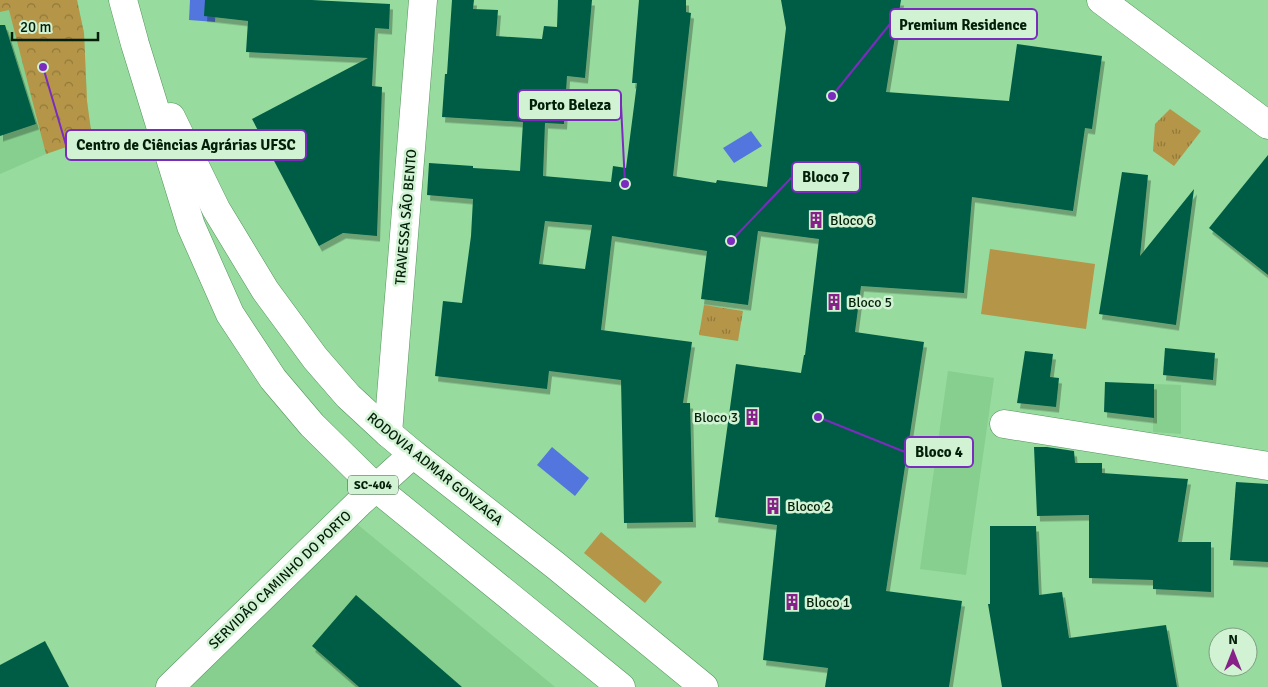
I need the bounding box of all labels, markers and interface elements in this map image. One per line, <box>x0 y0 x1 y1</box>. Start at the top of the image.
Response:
callout: Premium Residence <box>890 9 1037 39</box>
scale bar <box>12 10 99 42</box>
text: Premium Residence <box>899 16 1027 34</box>
text: 20 m <box>20 18 51 36</box>
callout: Porto Beleza <box>518 90 621 120</box>
text: Porto Beleza <box>529 96 612 114</box>
callout: Centro de Ciências Agrárias UFSC <box>66 130 306 160</box>
text: Centro de Ciências Agrárias UFSC <box>76 136 296 154</box>
street label: TRAVESSA SÃO BENTO <box>392 148 420 286</box>
callout: Bloco 7 <box>792 162 860 192</box>
text: Bloco 7 <box>802 168 850 186</box>
building icon: Bloco 6 <box>806 210 826 230</box>
place label: Bloco 6 <box>830 212 874 229</box>
building icon: Bloco 5 <box>824 292 844 312</box>
place label: Bloco 5 <box>848 294 892 311</box>
building icon: Bloco 3 <box>742 407 762 427</box>
street label: RODOVIA ADMAR GONZAGA <box>364 409 507 529</box>
place label: Bloco 3 <box>694 409 738 426</box>
callout: Bloco 4 <box>905 437 973 467</box>
text: Bloco 4 <box>915 443 963 461</box>
road number: SC-404 <box>348 476 398 494</box>
building icon: Bloco 2 <box>763 496 783 516</box>
place label: Bloco 2 <box>787 498 831 515</box>
street label: SERVIDÃO CAMINHO DO PORTO <box>205 507 355 653</box>
building icon: Bloco 1 <box>782 592 802 612</box>
place label: Bloco 1 <box>806 594 850 611</box>
north arrow <box>1208 627 1258 677</box>
text: N <box>1228 631 1238 648</box>

